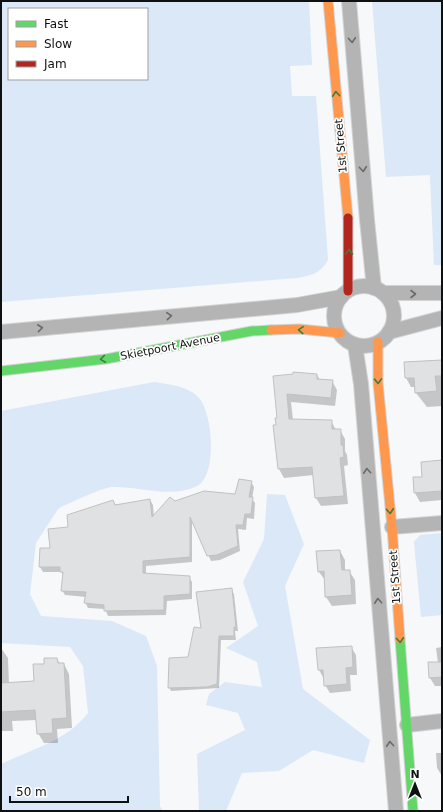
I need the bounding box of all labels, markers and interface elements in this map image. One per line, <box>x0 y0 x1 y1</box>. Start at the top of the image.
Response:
legend <box>8 8 148 80</box>
text: Fast <box>44 17 68 31</box>
text: Slow <box>44 37 72 51</box>
one-way arrow <box>347 37 356 43</box>
text: Jam <box>43 57 67 71</box>
one-way arrow <box>332 91 341 97</box>
street label: 1st Street <box>332 118 350 173</box>
one-way arrow <box>358 166 367 172</box>
one-way arrow <box>345 249 353 255</box>
one-way arrow <box>410 290 416 298</box>
one-way arrow <box>166 312 172 321</box>
one-way arrow <box>37 324 43 333</box>
one-way arrow <box>298 325 304 334</box>
street label: Skietpoort Avenue <box>119 331 221 363</box>
one-way arrow <box>100 354 107 363</box>
one-way arrow <box>374 378 383 384</box>
one-way arrow <box>363 468 372 474</box>
one-way arrow <box>385 508 394 514</box>
street label: 1st Street <box>387 549 403 604</box>
one-way arrow <box>374 598 383 604</box>
one-way arrow <box>396 637 405 643</box>
one-way arrow <box>386 741 395 747</box>
north arrow <box>395 764 435 804</box>
text: N <box>410 768 420 781</box>
scale bar <box>10 778 128 804</box>
text: 50 m <box>16 785 47 799</box>

